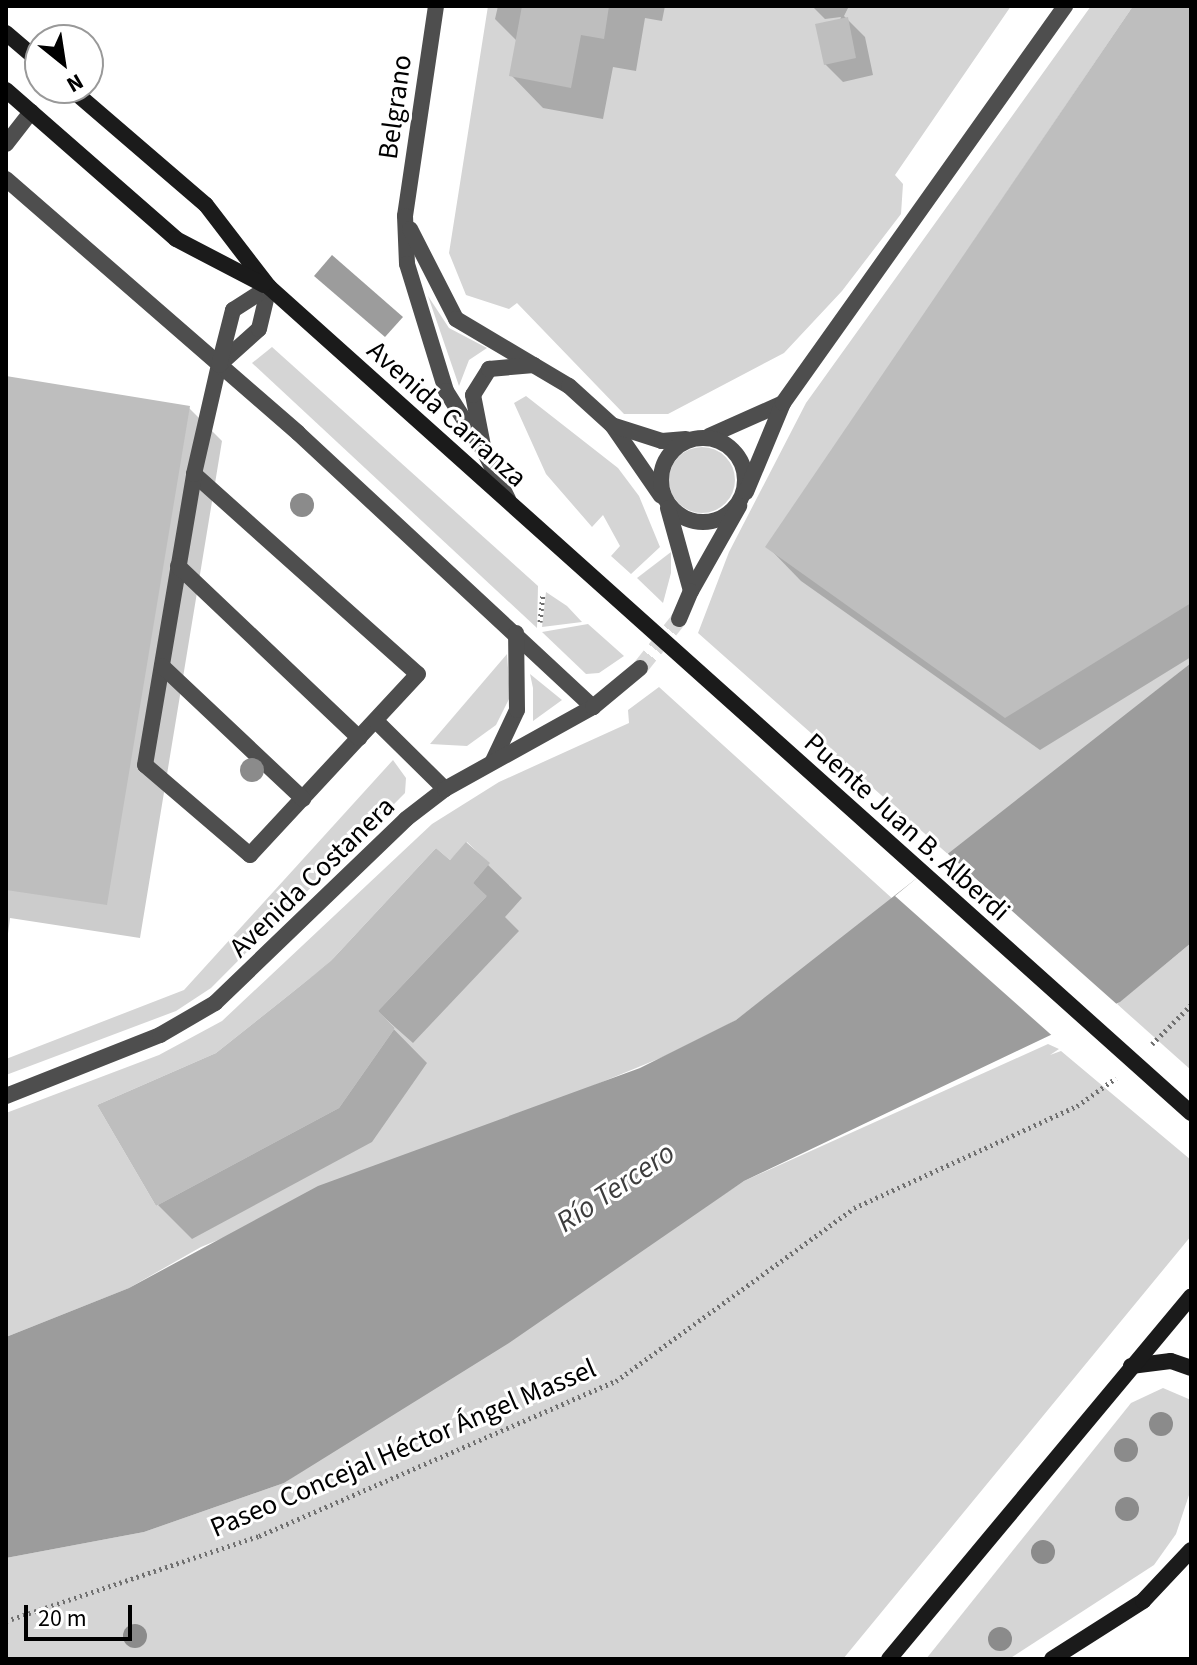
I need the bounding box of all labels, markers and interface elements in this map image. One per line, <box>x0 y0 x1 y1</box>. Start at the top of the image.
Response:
north arrow <box>24 24 104 104</box>
street label: Belgrano <box>371 53 419 161</box>
text: N <box>61 66 89 101</box>
street label: Avenida Carranza <box>360 334 534 494</box>
street label: Puente Juan B. Alberdi <box>797 726 1017 928</box>
street label: Avenida Costanera <box>222 790 402 964</box>
water label: Río Tercero <box>550 1135 682 1241</box>
street label: Paseo Concejal Héctor Ángel Massel <box>205 1351 601 1545</box>
scale bar <box>28 1589 136 1639</box>
text: 20 m <box>38 1601 87 1636</box>

